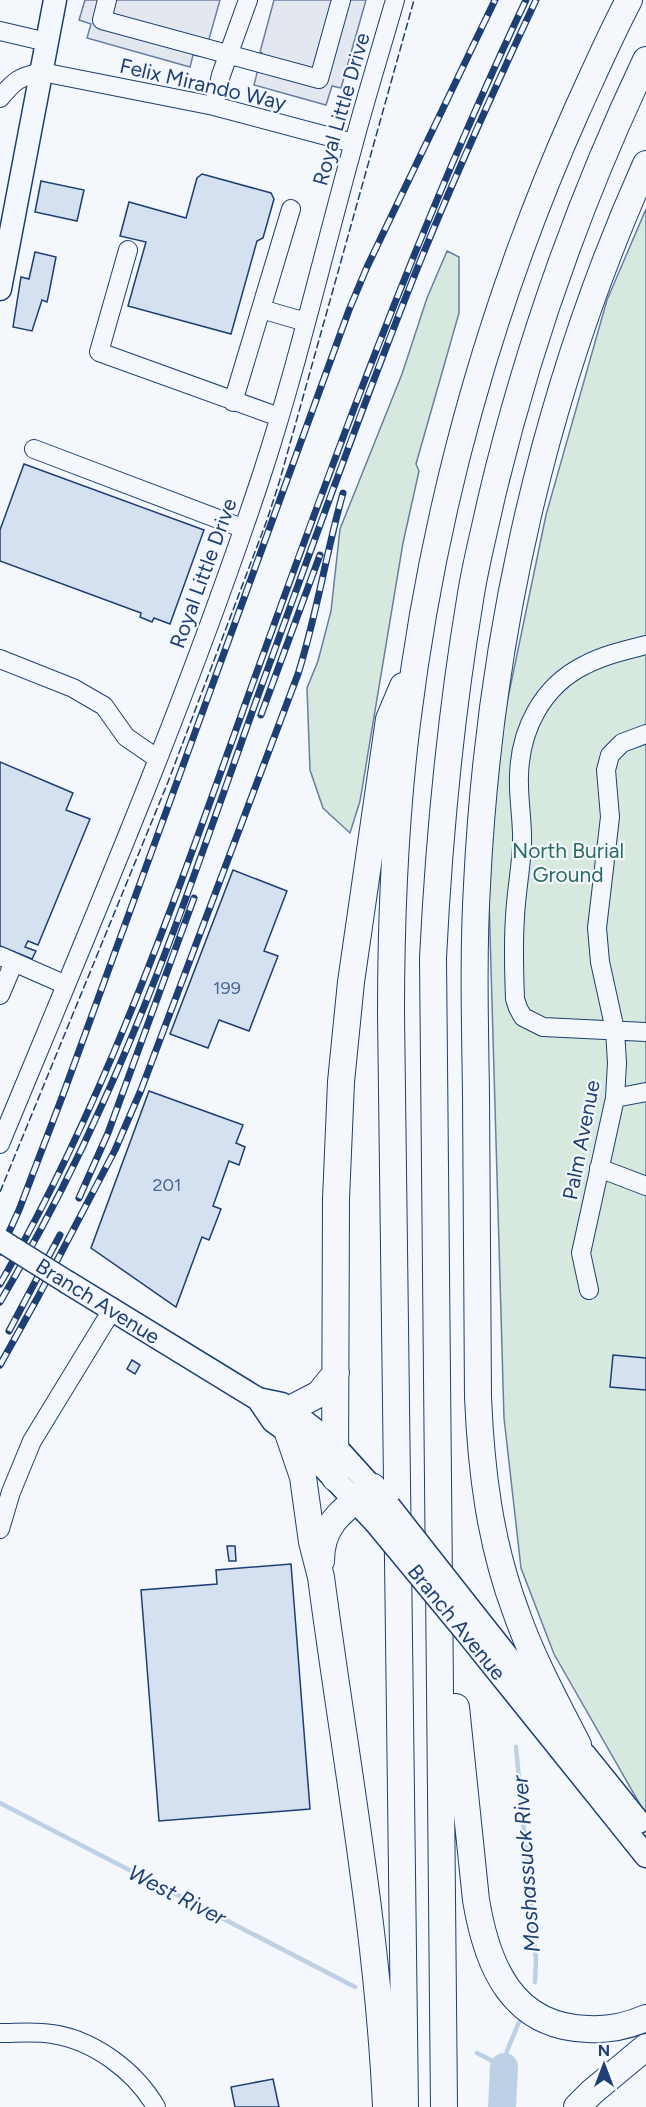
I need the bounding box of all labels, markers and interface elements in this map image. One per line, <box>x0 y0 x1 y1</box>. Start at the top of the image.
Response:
street label: Royal Little Drive <box>307 30 375 188</box>
street label: Felix Mirando Way <box>117 53 289 115</box>
street label: Royal Little Drive <box>164 495 242 651</box>
park label: North Burial Ground <box>512 838 624 887</box>
house number: 199 <box>213 977 241 999</box>
street label: Palm Avenue <box>557 1078 605 1202</box>
house number: 201 <box>152 1174 182 1196</box>
street label: Branch Avenue <box>31 1253 165 1349</box>
street label: Branch Avenue <box>403 1559 511 1685</box>
water label: Moshassuck River <box>506 1773 546 1953</box>
water label: West River <box>124 1859 232 1932</box>
north arrow <box>574 2035 634 2095</box>
text: N <box>598 2041 610 2060</box>

